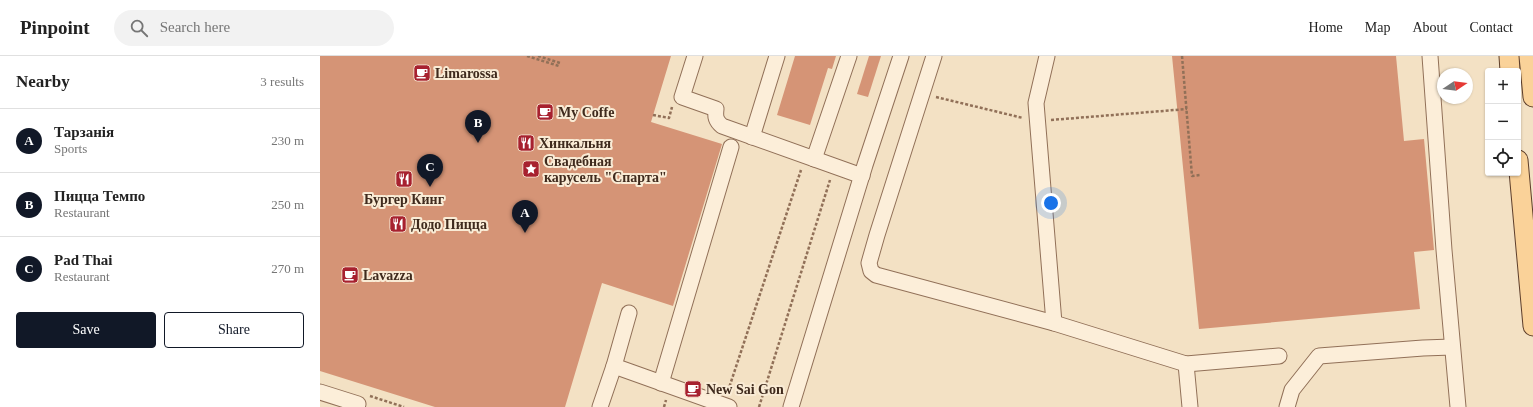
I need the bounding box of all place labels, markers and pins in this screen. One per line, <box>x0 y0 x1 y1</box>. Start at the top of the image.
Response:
cafe icon: Limarossa <box>412 63 432 83</box>
place label: Limarossa <box>435 66 498 81</box>
cafe icon: My Coffe <box>535 102 555 122</box>
place label: My Coffe <box>558 105 614 120</box>
pin: B <box>465 110 491 143</box>
restaurant icon: Хинкальня <box>516 133 536 153</box>
place label: Хинкальня <box>539 136 612 151</box>
pin: C <box>417 154 443 187</box>
place label: Свадебная карусель "Спарта" <box>544 154 667 185</box>
place icon: Свадебная карусель "Спарта" <box>521 159 541 179</box>
restaurant icon: Бургер Кинг <box>394 169 414 189</box>
place label: Бургер Кинг <box>364 192 444 207</box>
pin: A <box>512 200 538 233</box>
restaurant icon: Додо Пицца <box>388 214 408 234</box>
place label: Додо Пицца <box>411 217 487 232</box>
cafe icon: Lavazza <box>340 265 360 285</box>
place label: Lavazza <box>363 268 413 283</box>
cafe icon: New Sai Gon <box>683 379 703 399</box>
place label: New Sai Gon <box>706 382 784 397</box>

